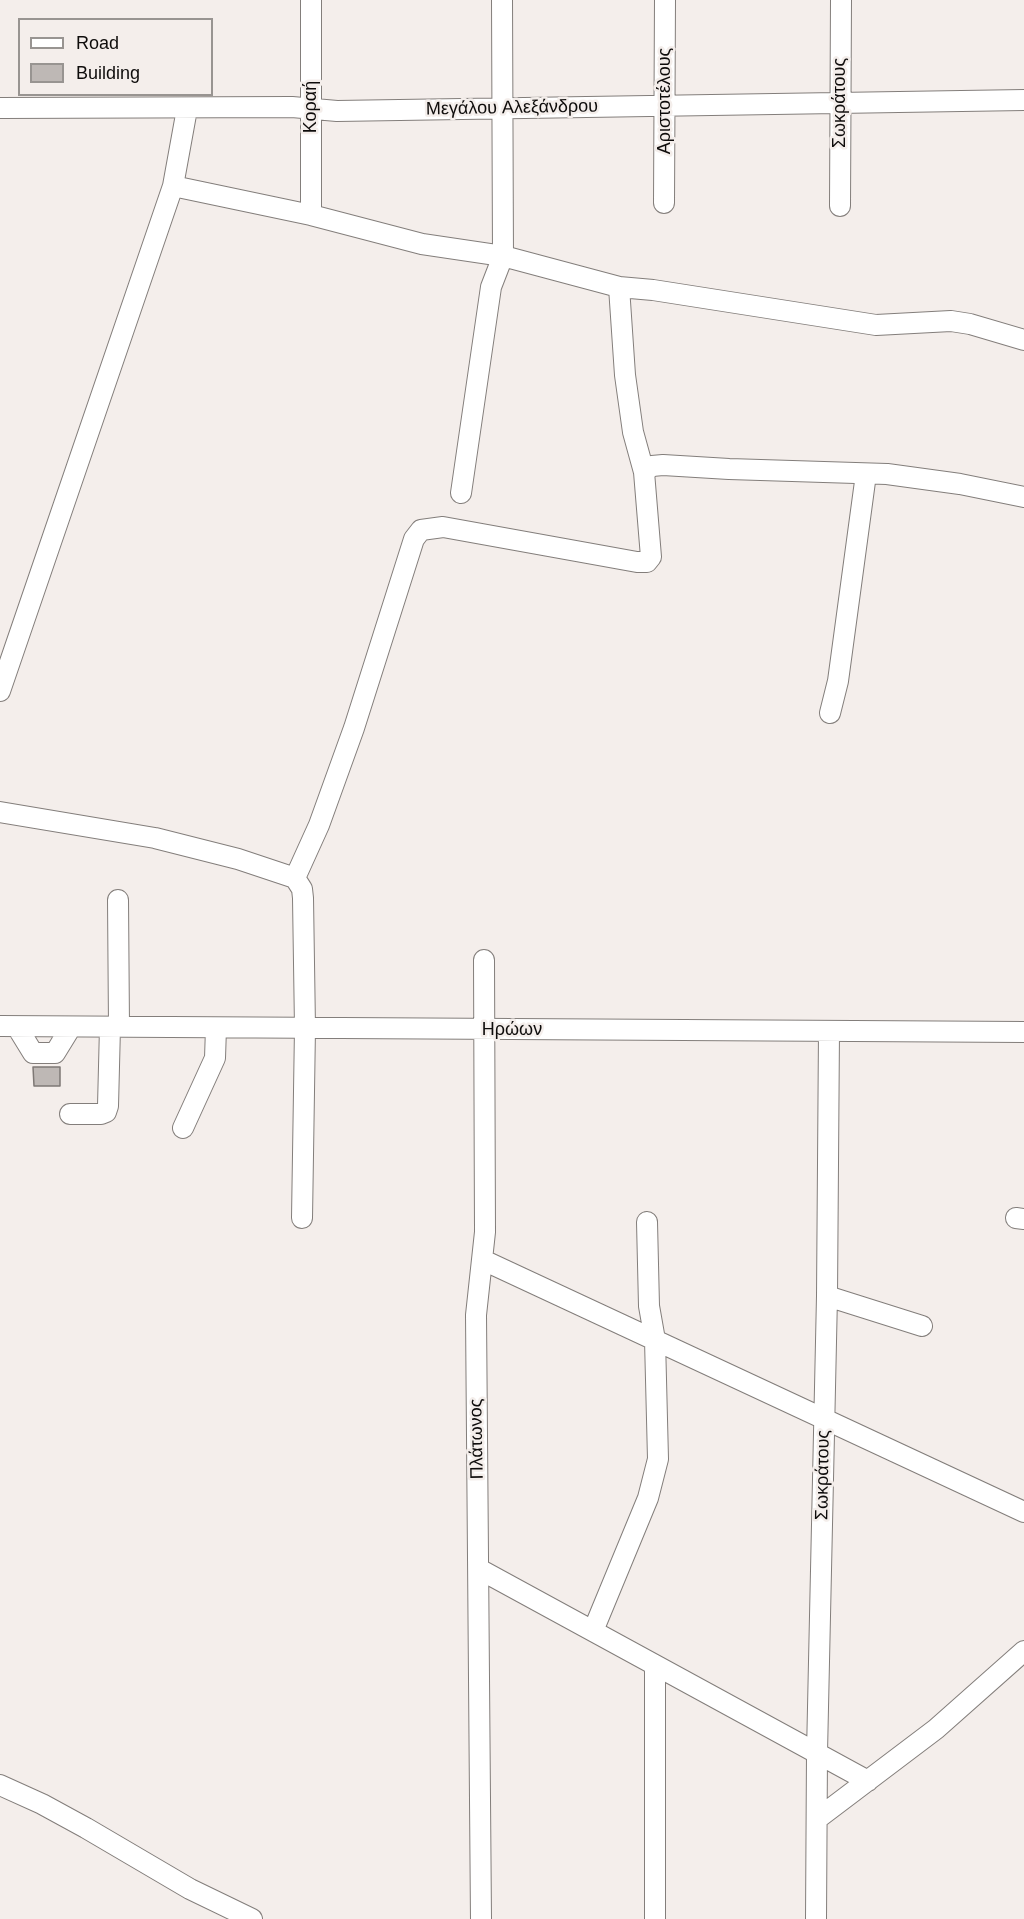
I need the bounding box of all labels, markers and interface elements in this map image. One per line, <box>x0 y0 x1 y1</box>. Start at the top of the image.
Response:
legend <box>18 18 213 96</box>
text: Road <box>76 33 119 53</box>
street label: Αριστοτέλους <box>654 48 676 154</box>
street label: Σωκράτους <box>829 58 851 148</box>
text: Building <box>76 63 140 83</box>
street label: Κοραή <box>300 81 322 133</box>
street label: Μεγάλου Αλεξάνδρου <box>426 96 598 120</box>
street label: Ηρώων <box>482 1019 542 1041</box>
street label: Πλάτωνος <box>465 1398 489 1480</box>
street label: Σωκράτους <box>811 1430 835 1520</box>

